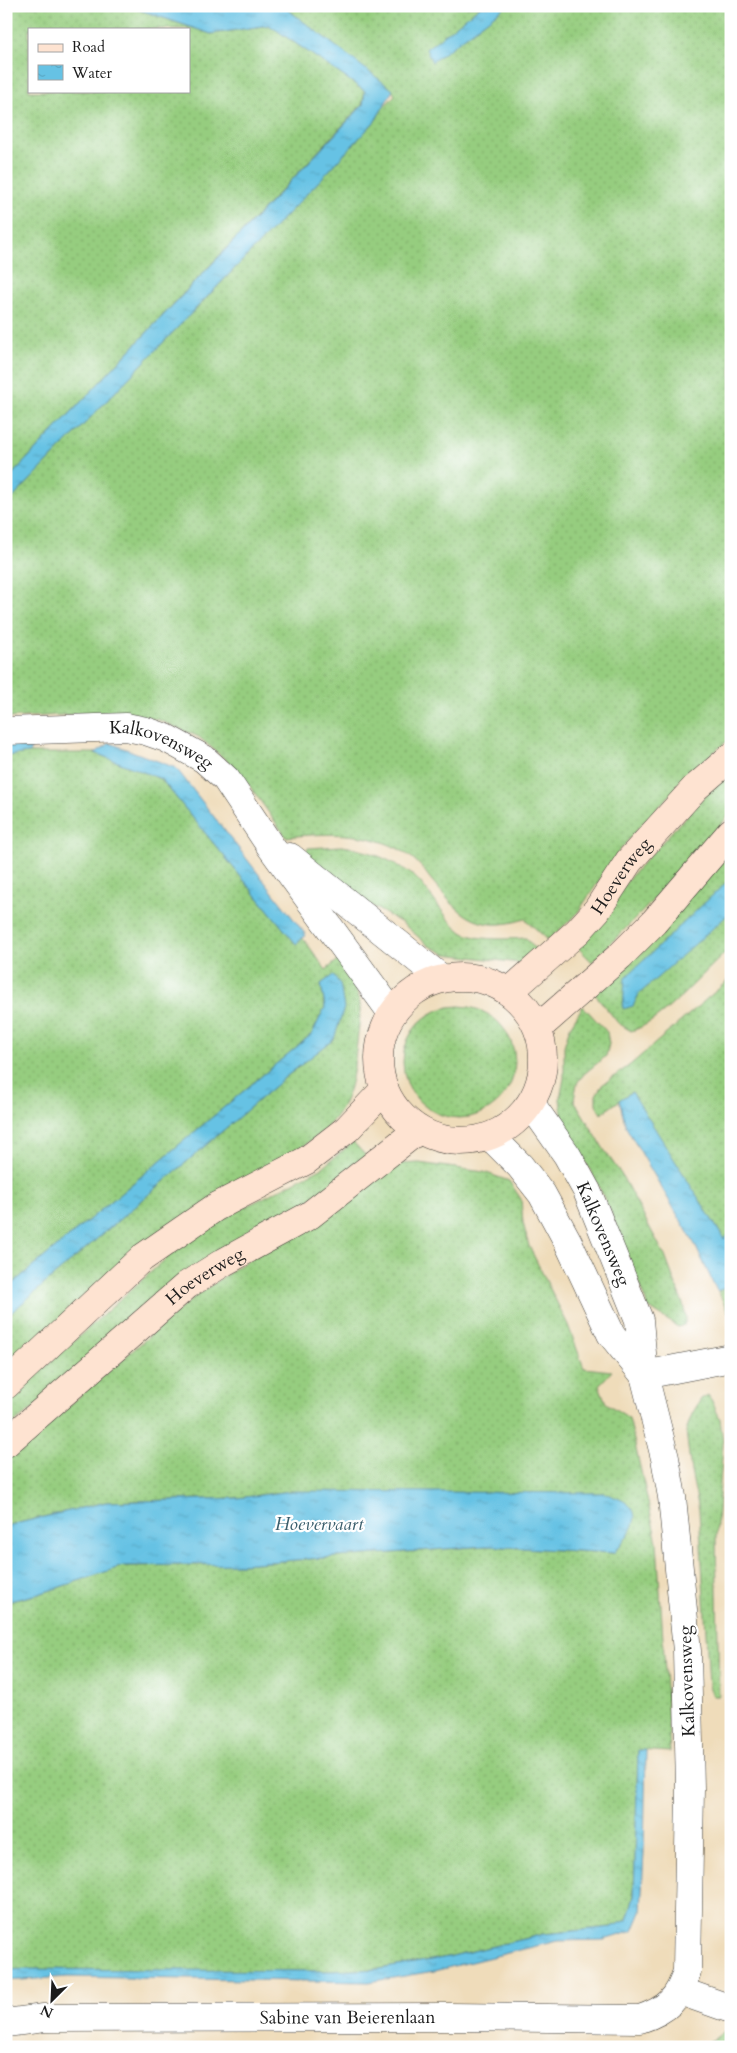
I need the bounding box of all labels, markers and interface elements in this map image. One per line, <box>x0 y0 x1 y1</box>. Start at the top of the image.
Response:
legend <box>28 28 190 92</box>
text: Road <box>72 37 105 57</box>
text: Water <box>71 63 113 83</box>
street label: Kalkovensweg <box>109 714 220 775</box>
street label: Hoeverweg <box>585 831 658 920</box>
street label: Kalkovensweg <box>570 1178 637 1291</box>
street label: Hoeverweg <box>160 1241 249 1311</box>
water label: Hoevervaart <box>275 1511 364 1537</box>
street label: Kalkovensweg <box>673 1624 701 1737</box>
north arrow <box>28 1976 78 2026</box>
text: N <box>37 2000 56 2023</box>
street label: Sabine van Beierenlaan <box>260 2005 436 2030</box>

